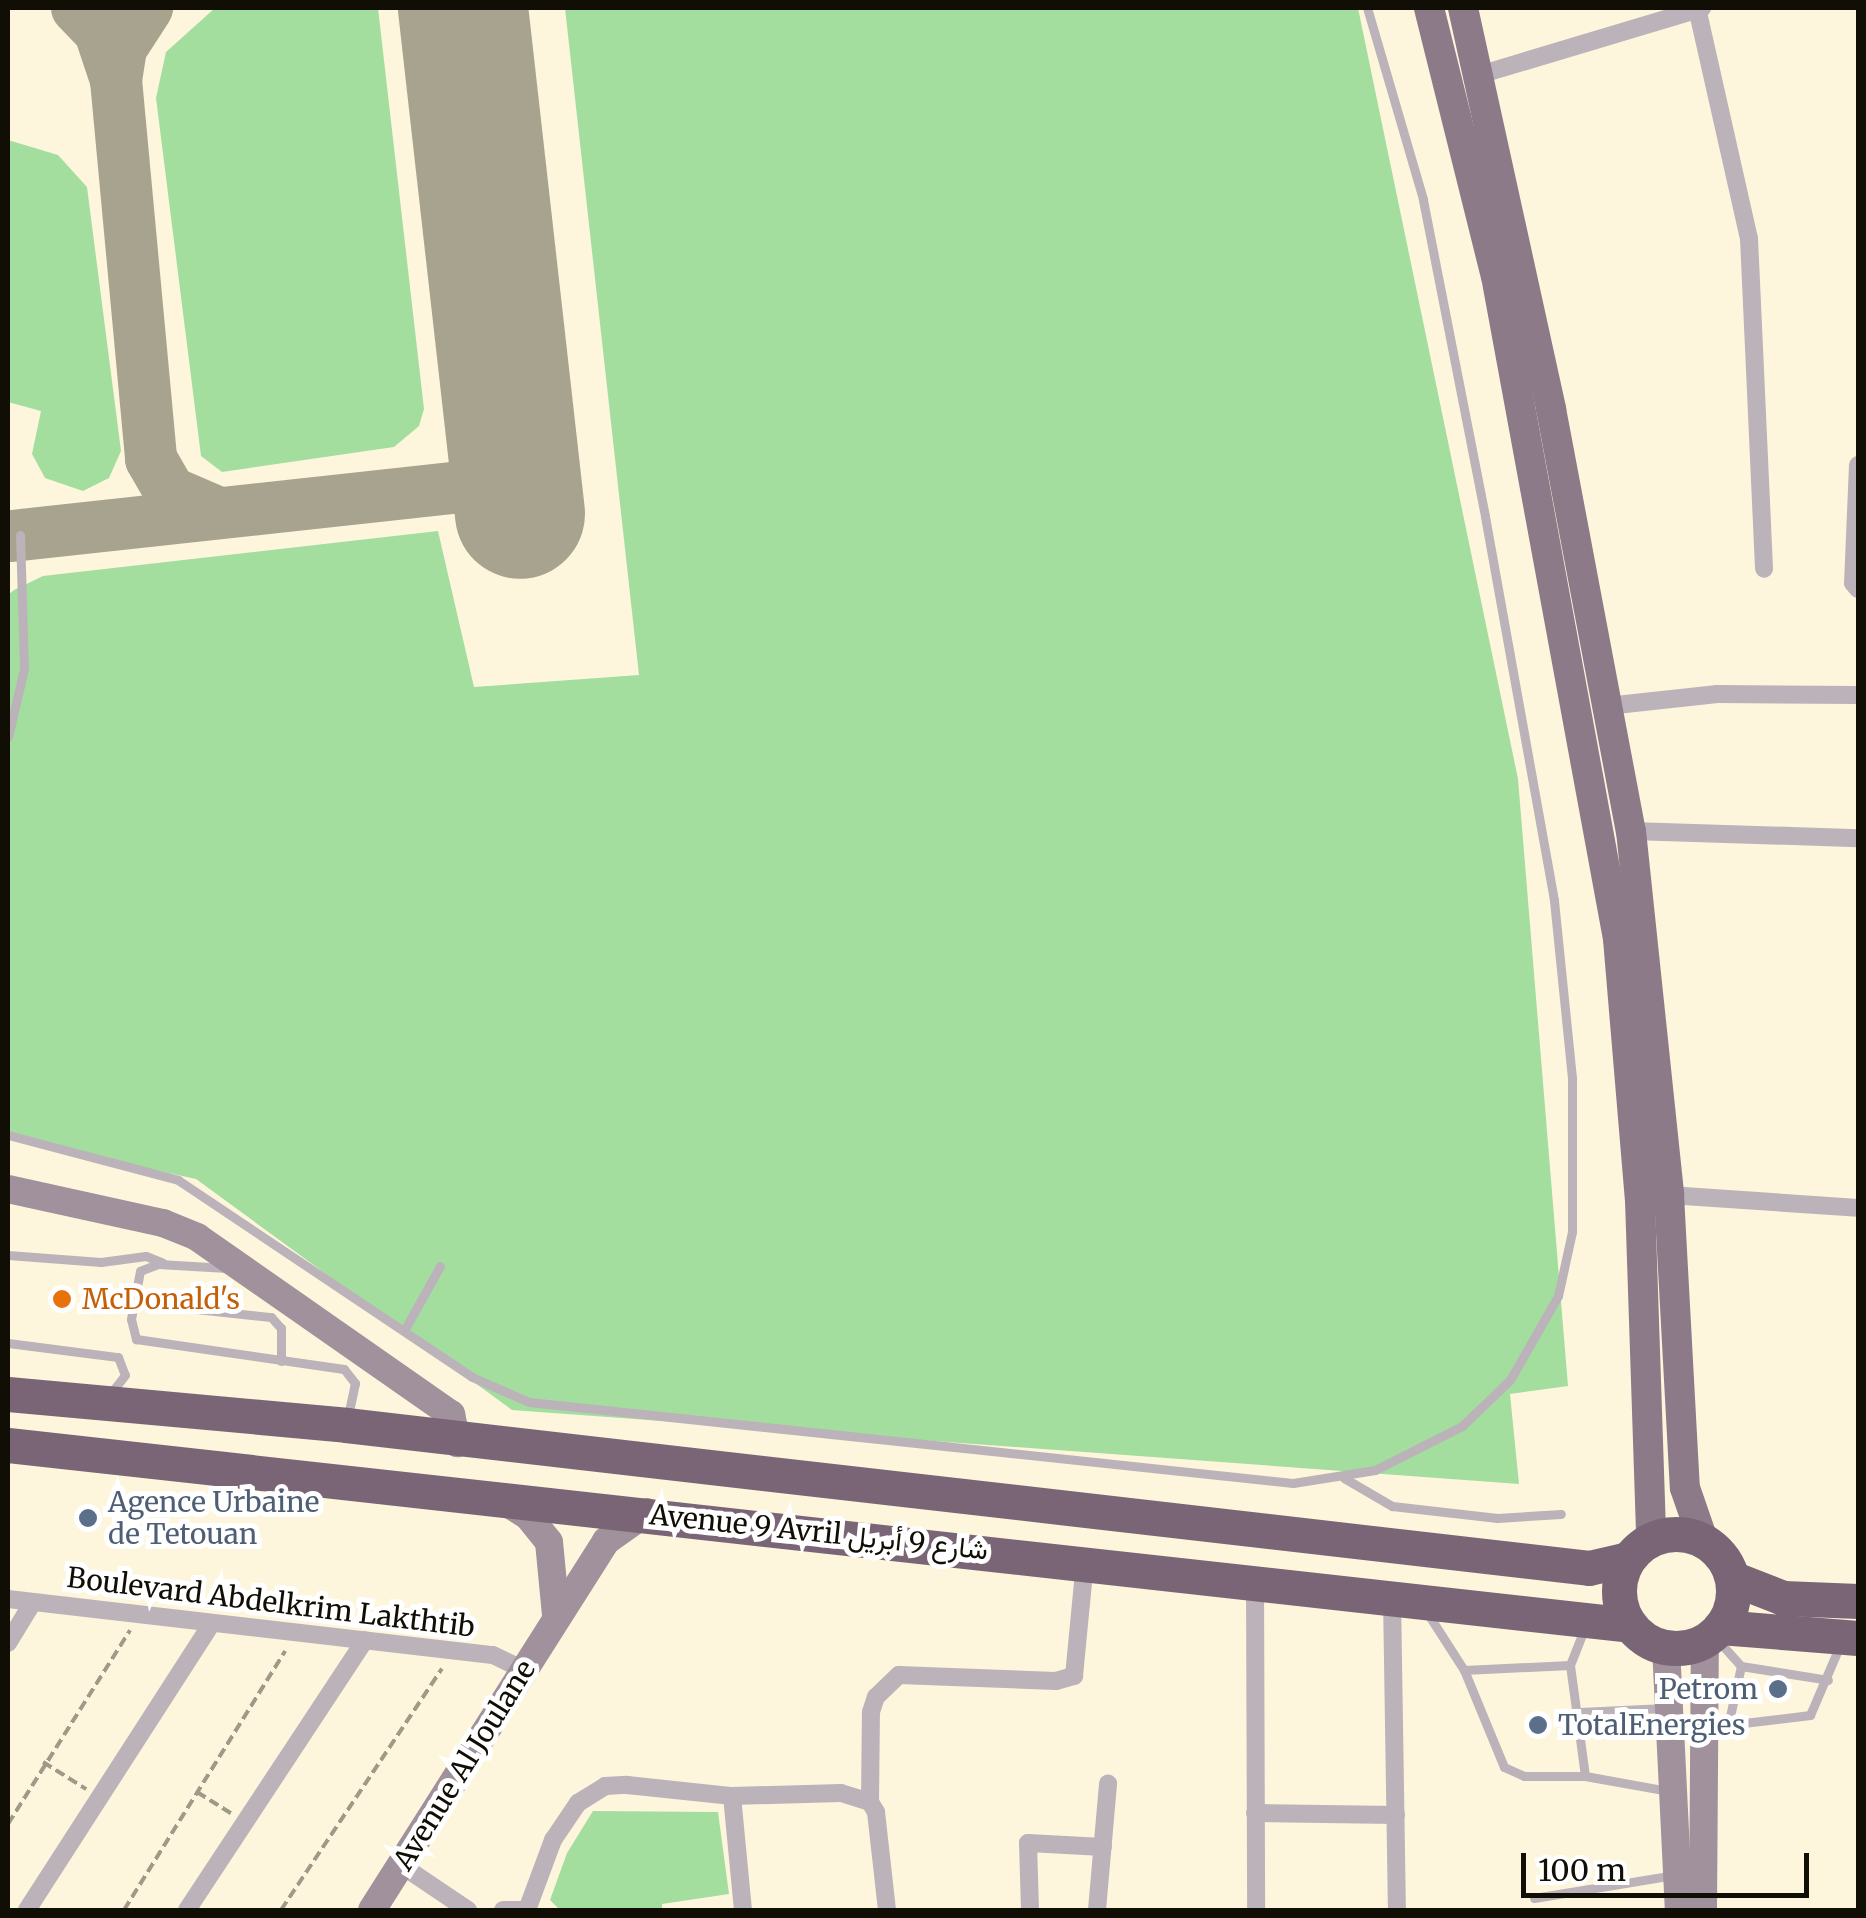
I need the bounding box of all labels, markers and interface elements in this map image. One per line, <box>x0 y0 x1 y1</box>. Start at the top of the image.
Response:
place label: McDonald's <box>82 1282 240 1316</box>
marker: McDonald's <box>51 1288 73 1310</box>
place label: Agence Urbaine de Tetouan <box>108 1485 319 1551</box>
street label: Avenue 9 Avril شارع 9 أبريل <box>648 1498 990 1566</box>
marker: Agence Urbaine de Tetouan <box>77 1507 99 1529</box>
street label: Boulevard Abdelkrim Lakthtib <box>65 1560 477 1644</box>
street label: Avenue Al Joulane <box>386 1654 542 1876</box>
place label: Petrom <box>1659 1672 1758 1706</box>
marker: Petrom <box>1767 1678 1789 1700</box>
place label: TotalEnergies <box>1558 1708 1745 1742</box>
marker: TotalEnergies <box>1527 1714 1549 1736</box>
scale bar <box>1526 1833 1814 1895</box>
text: 100 m <box>1538 1851 1626 1889</box>

